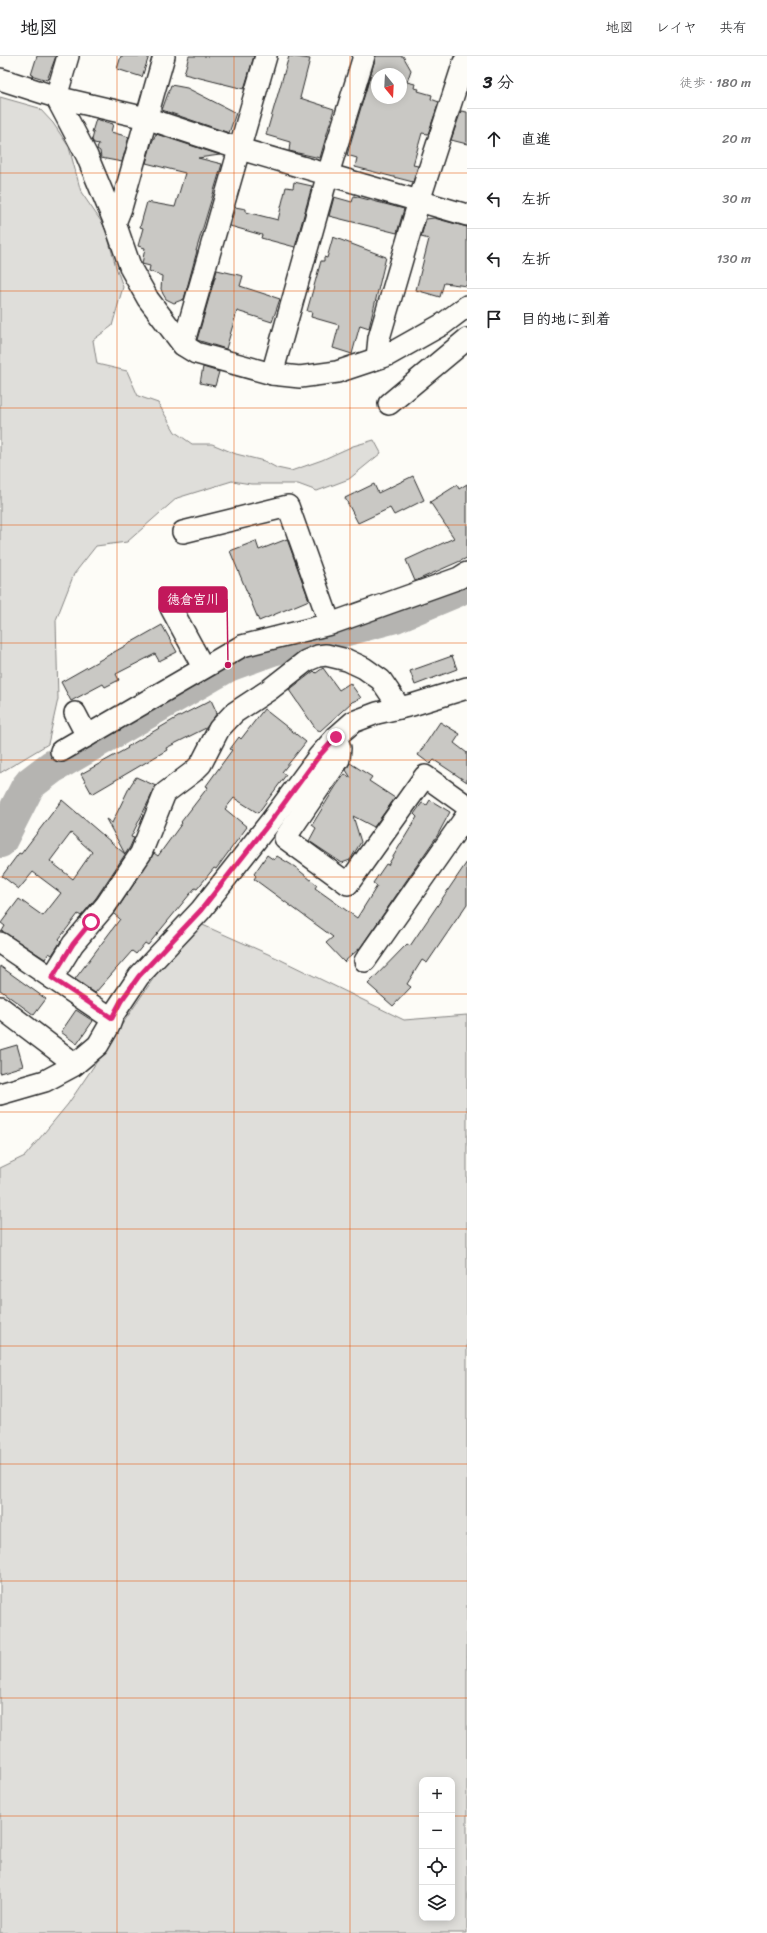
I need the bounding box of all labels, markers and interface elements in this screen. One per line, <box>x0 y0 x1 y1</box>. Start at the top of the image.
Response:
text: 地図 <box>20 11 58 44</box>
text: 地図 <box>606 15 634 40</box>
text: レイヤ <box>656 15 697 40</box>
text: 共有 <box>719 15 747 40</box>
text: 3 分 <box>483 67 514 97</box>
north arrow <box>371 68 407 104</box>
text: 徒歩 · 180 m <box>680 71 751 94</box>
text: 直進 <box>521 126 551 152</box>
text: 20 m <box>722 127 751 150</box>
icon: ahead <box>483 128 505 150</box>
text: 左折 <box>521 186 551 212</box>
text: 30 m <box>722 187 751 210</box>
icon: left <box>483 188 505 210</box>
text: 左折 <box>521 246 551 272</box>
text: 130 m <box>717 247 751 270</box>
icon: left <box>483 248 505 270</box>
text: 目的地に到着 <box>521 306 611 332</box>
icon: arrive <box>483 308 505 330</box>
callout: 徳倉宮川 <box>159 587 227 612</box>
text: 徳倉宮川 <box>167 588 219 611</box>
route end <box>327 728 345 746</box>
route start <box>82 913 100 931</box>
map controls <box>419 1777 455 1921</box>
button: + <box>419 1777 455 1813</box>
button: − <box>419 1813 455 1849</box>
button: locate <box>419 1849 455 1885</box>
button: layers <box>419 1885 455 1921</box>

